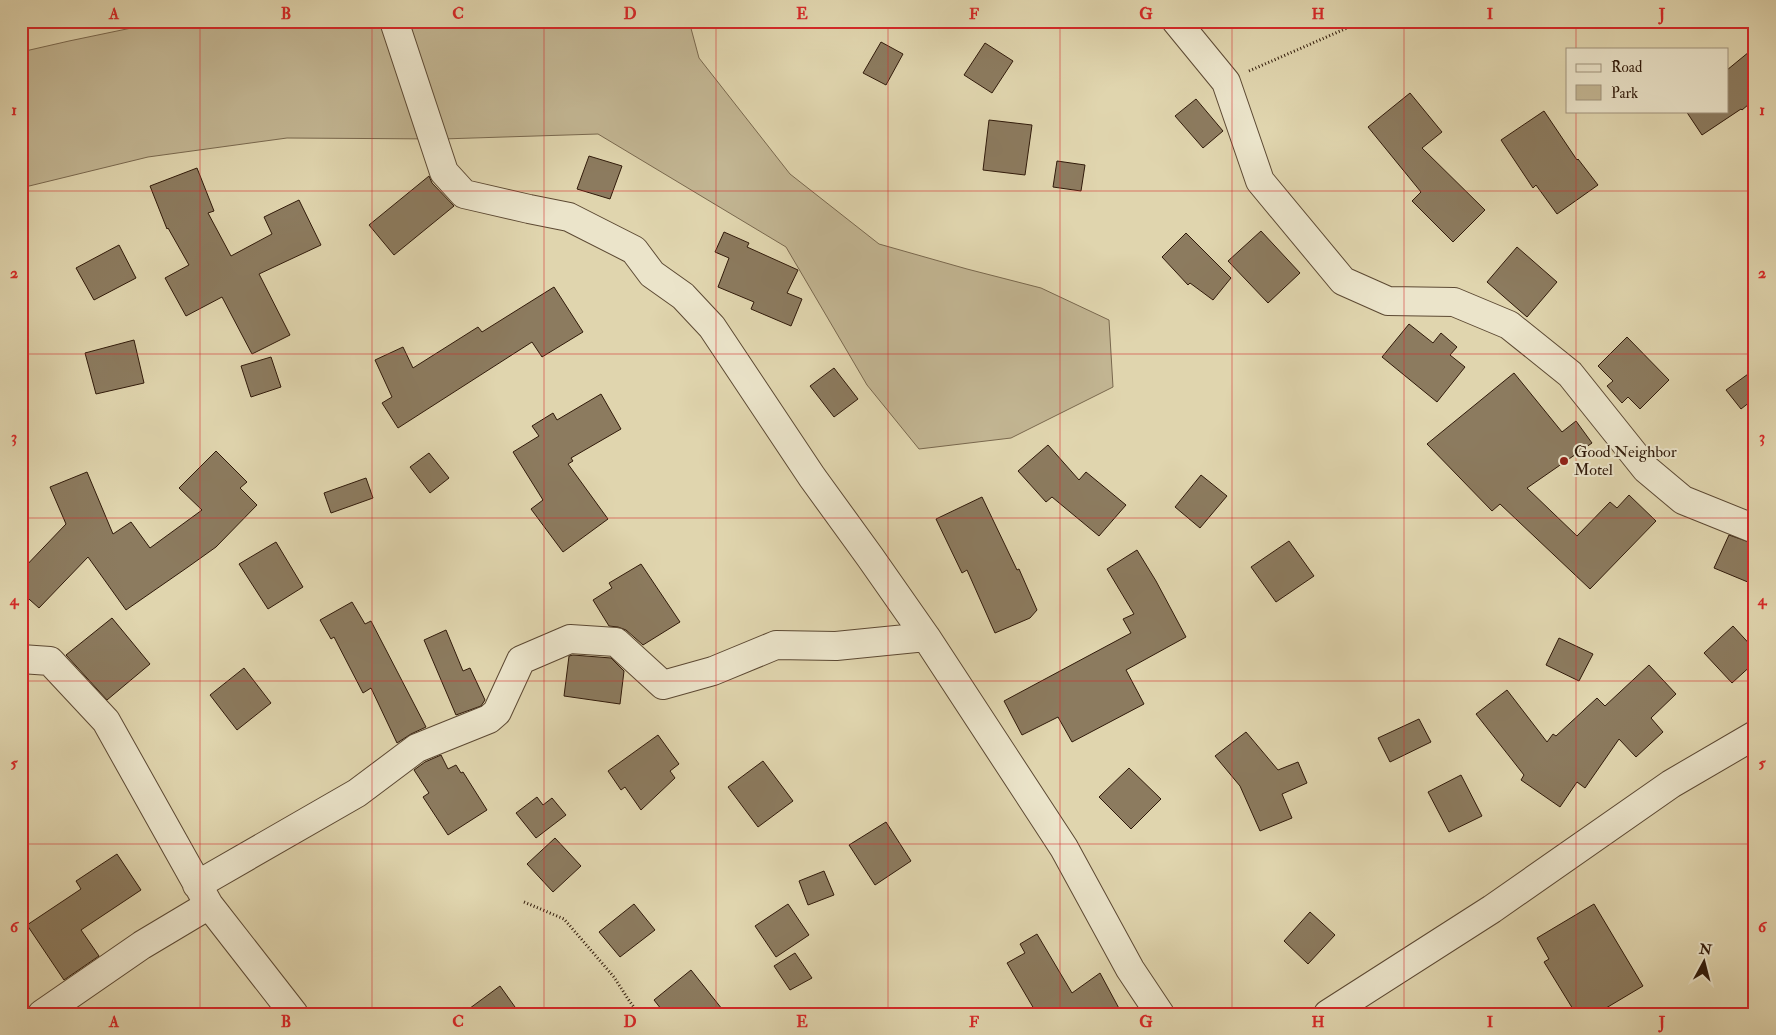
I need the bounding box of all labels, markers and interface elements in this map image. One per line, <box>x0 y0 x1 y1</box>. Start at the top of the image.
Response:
text: A <box>108 4 120 24</box>
text: B <box>281 4 291 24</box>
text: C <box>452 4 464 24</box>
text: D <box>623 4 637 24</box>
text: E <box>796 4 808 24</box>
text: F <box>969 4 979 24</box>
text: G <box>1139 4 1153 24</box>
text: H <box>1311 4 1325 24</box>
text: I <box>1487 4 1494 24</box>
text: J <box>1658 4 1666 25</box>
legend <box>1566 48 1728 112</box>
text: Road <box>1611 58 1643 77</box>
text: Park <box>1611 84 1638 103</box>
text: 1 <box>11 100 17 120</box>
text: 1 <box>1759 100 1765 120</box>
text: 2 <box>10 263 18 283</box>
text: 2 <box>1758 263 1766 283</box>
text: 3 <box>11 427 17 447</box>
text: 3 <box>1759 427 1765 447</box>
place label: Good Neighbor Motel <box>1574 442 1677 480</box>
marker: Good Neighbor Motel <box>1558 455 1570 467</box>
text: 4 <box>9 590 20 610</box>
text: 4 <box>1757 590 1768 610</box>
text: 5 <box>10 753 18 773</box>
text: 5 <box>1758 753 1766 773</box>
text: 6 <box>10 917 20 937</box>
text: 6 <box>1758 917 1768 937</box>
north arrow <box>1678 938 1728 988</box>
text: N <box>1697 940 1713 959</box>
text: A <box>108 1012 120 1032</box>
text: B <box>281 1012 291 1032</box>
text: C <box>452 1012 464 1032</box>
text: D <box>623 1012 637 1032</box>
text: E <box>796 1012 808 1032</box>
text: F <box>969 1012 979 1032</box>
text: G <box>1139 1012 1153 1032</box>
text: H <box>1311 1012 1325 1032</box>
text: I <box>1487 1012 1494 1032</box>
text: J <box>1658 1012 1666 1033</box>

